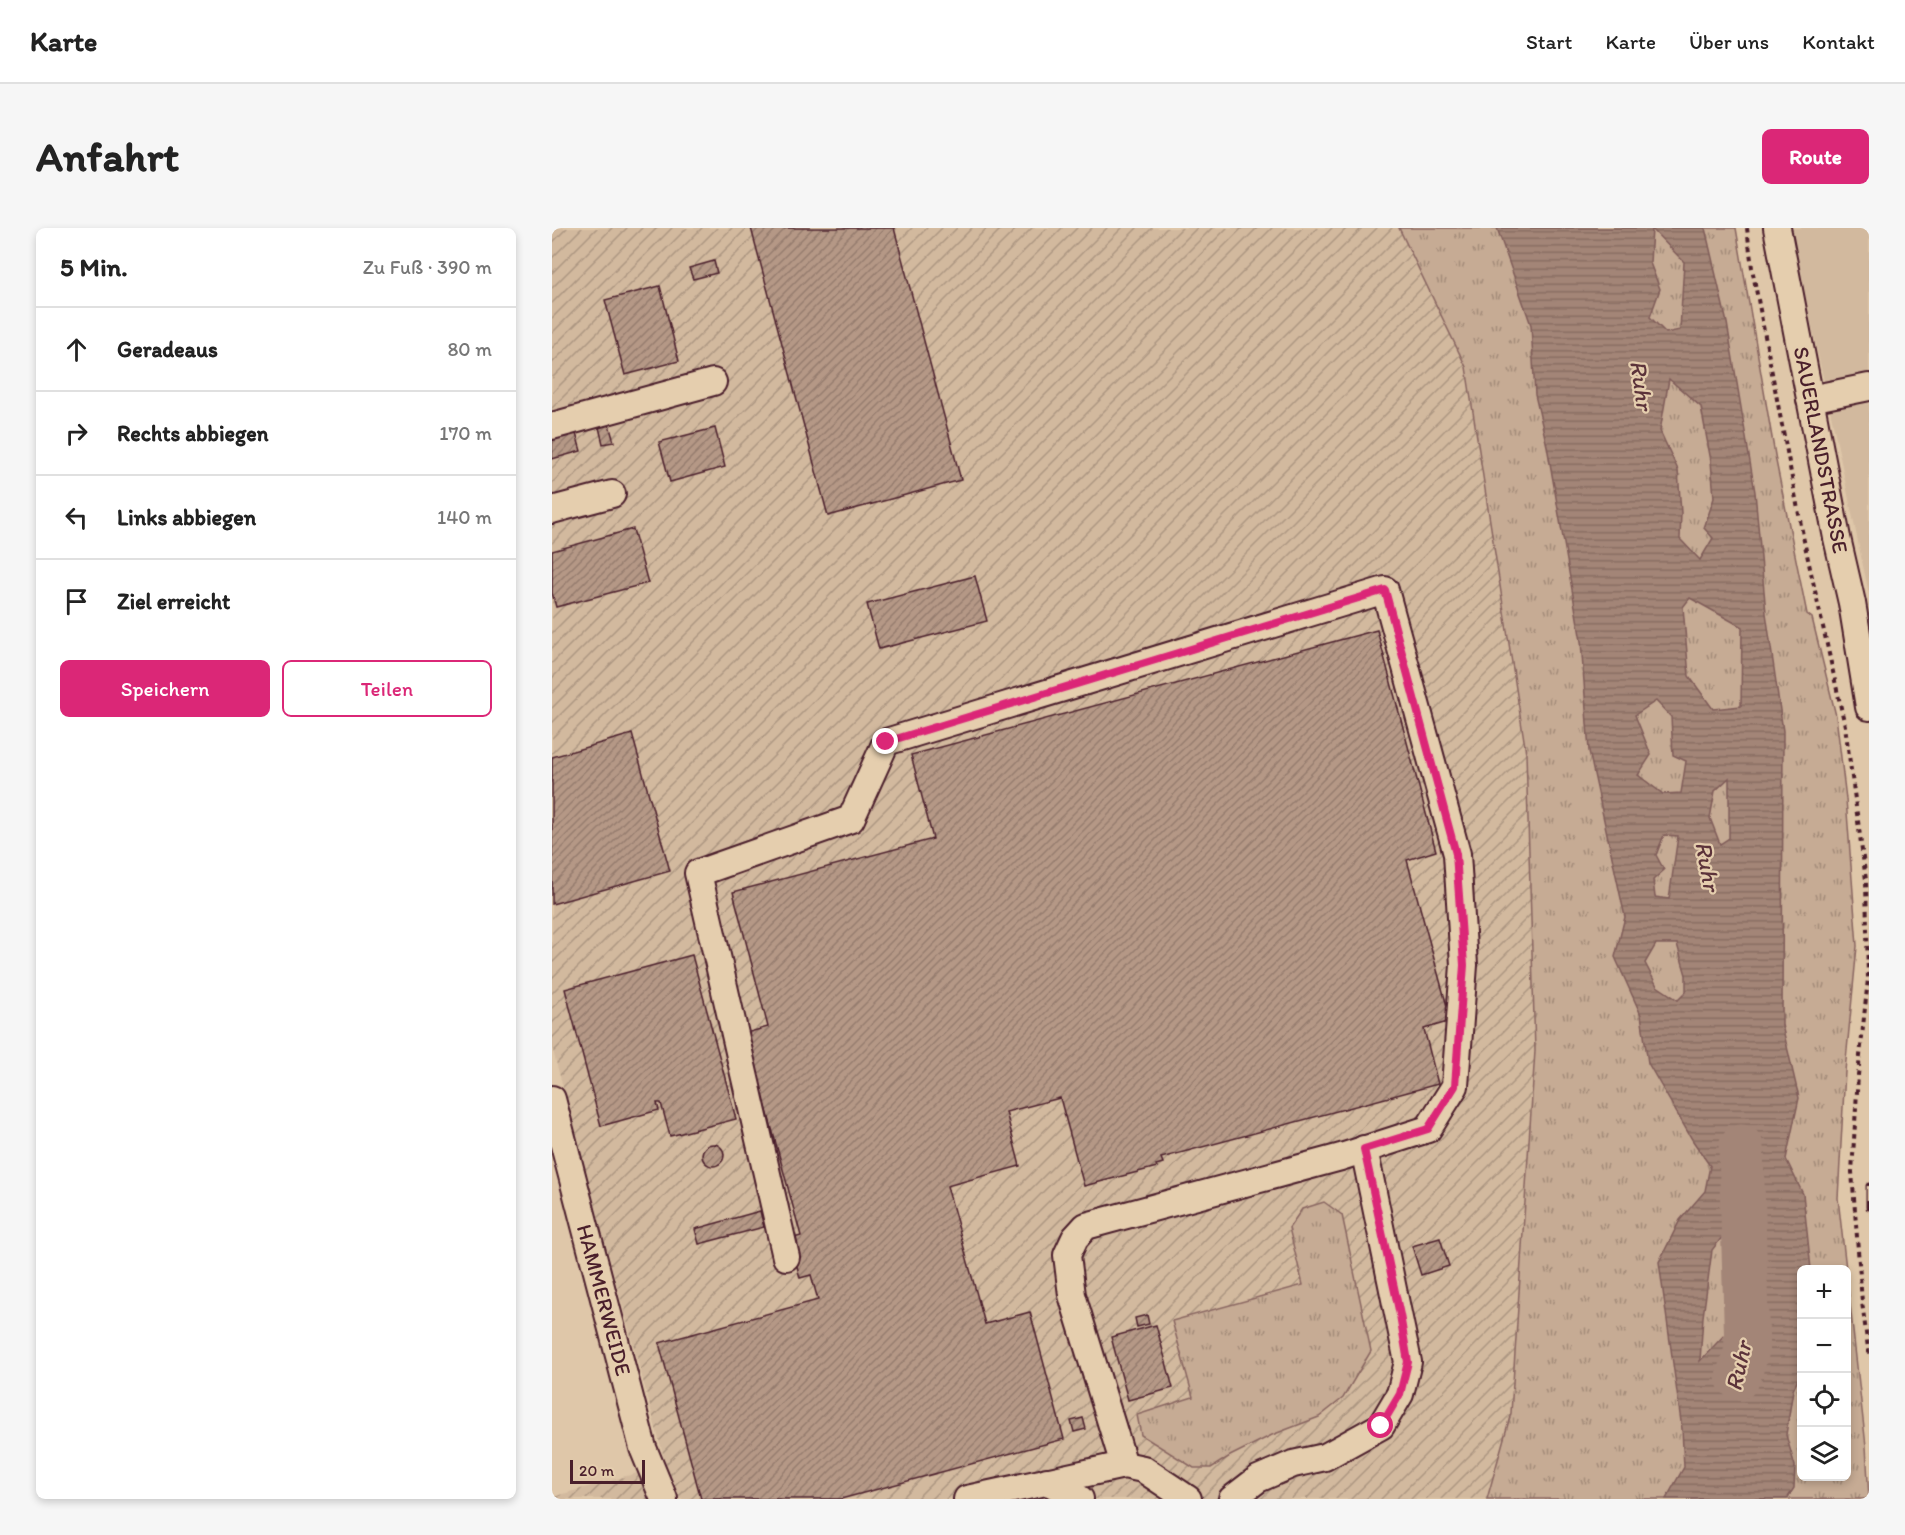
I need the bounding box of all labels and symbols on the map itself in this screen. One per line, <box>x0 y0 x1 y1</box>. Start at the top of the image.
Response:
street label: SAUERLANDSTRASSE <box>1788 344 1854 556</box>
water label: Ruhr <box>1624 358 1660 415</box>
route end <box>872 728 898 754</box>
water label: Ruhr <box>1689 839 1727 896</box>
street label: HAMMERWEIDE <box>571 1221 637 1379</box>
water label: Ruhr <box>1718 1336 1758 1393</box>
route start <box>1367 1412 1393 1438</box>
scale bar <box>570 1457 645 1484</box>

